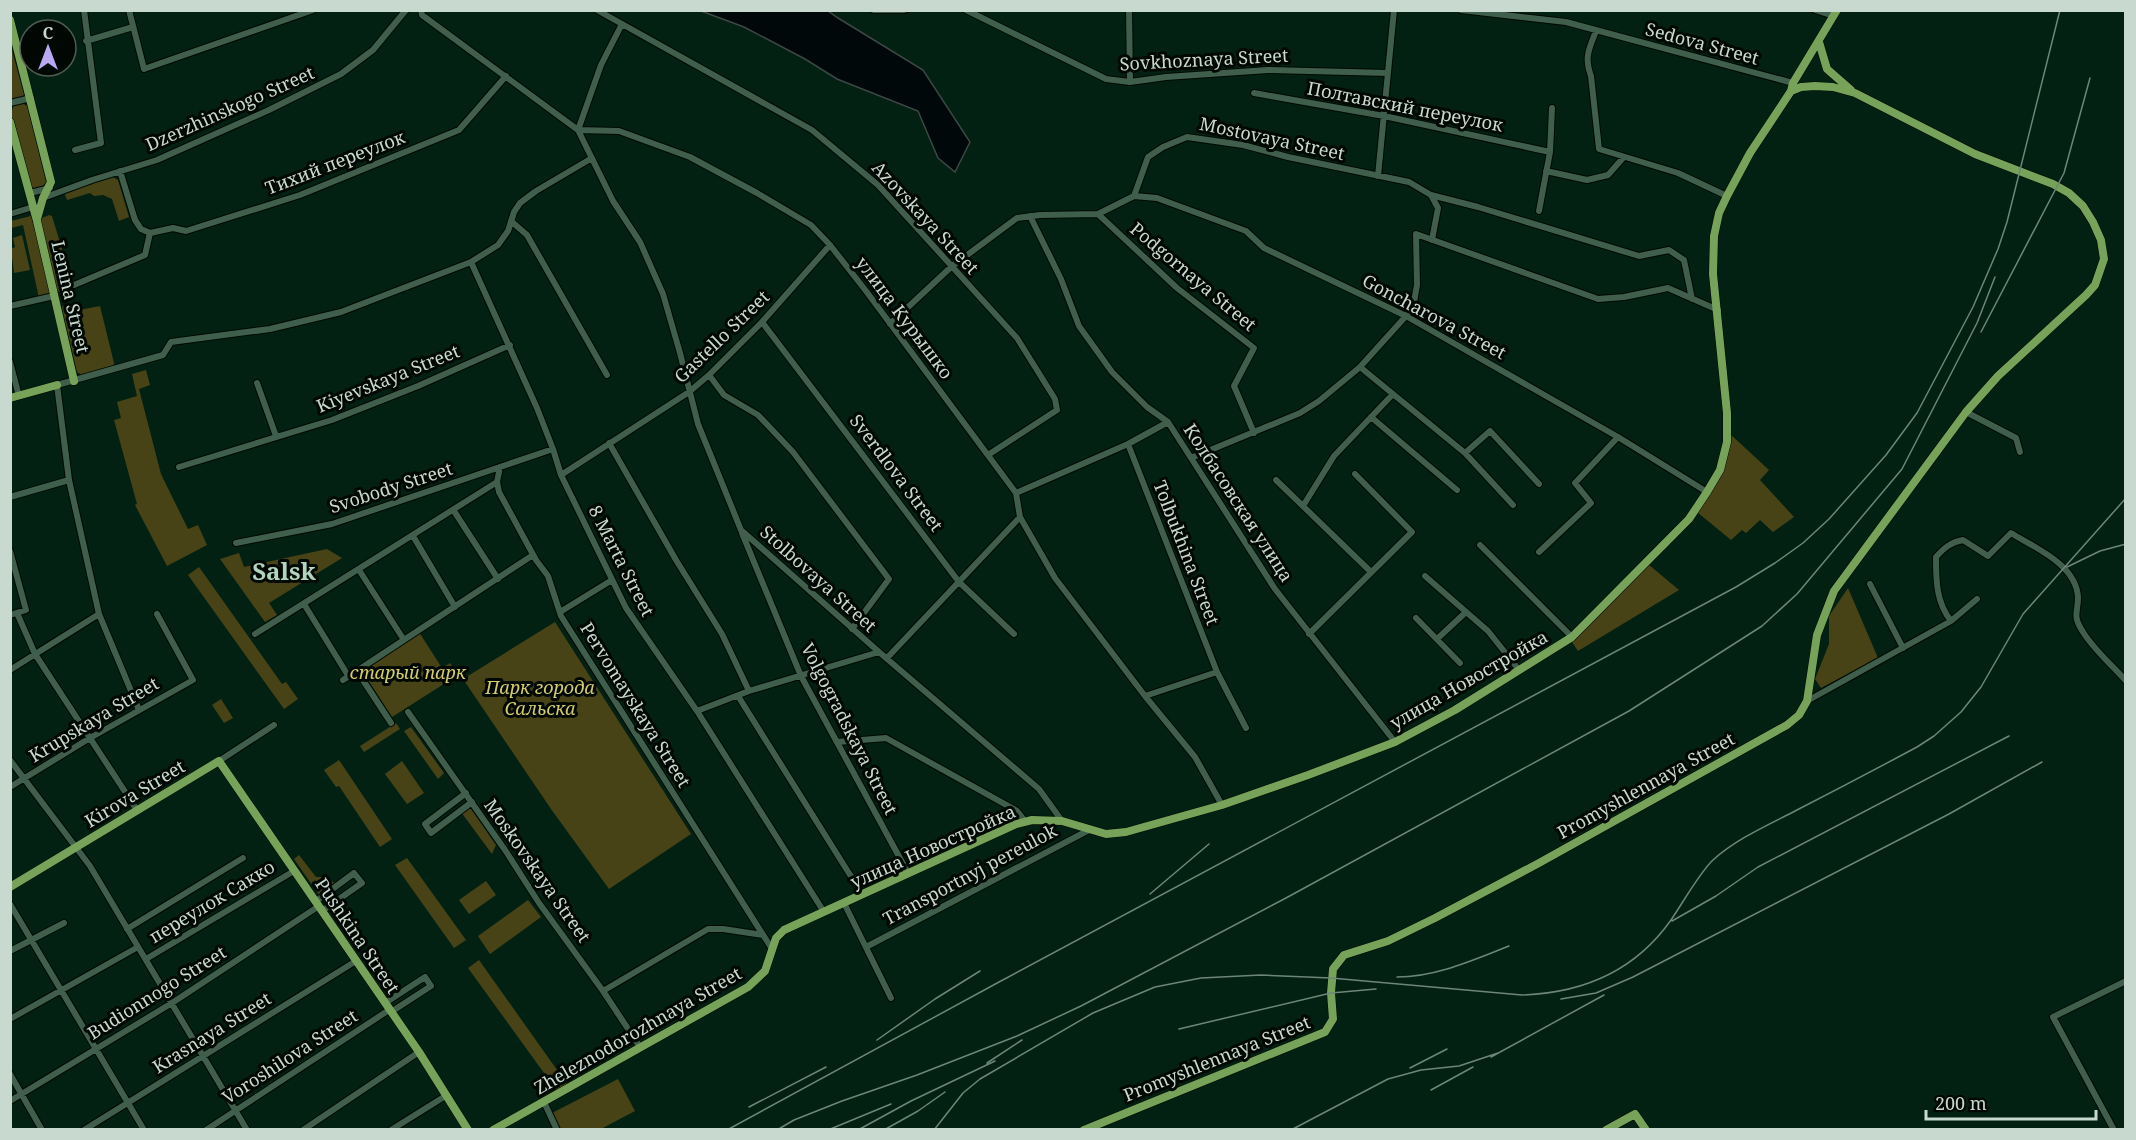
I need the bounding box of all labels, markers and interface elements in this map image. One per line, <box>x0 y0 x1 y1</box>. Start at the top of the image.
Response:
street label: Sedova Street <box>1643 16 1762 70</box>
north arrow <box>18 18 78 78</box>
text: С <box>43 22 53 44</box>
street label: Sovkhoznaya Street <box>1119 43 1289 75</box>
street label: Dzerzhinskogo Street <box>142 60 318 156</box>
street label: Полтавский переулок <box>1305 75 1505 137</box>
street label: Mostovaya Street <box>1198 111 1347 165</box>
street label: Тихий переулок <box>261 124 408 200</box>
street label: Azovskaya Street <box>867 156 984 279</box>
street label: Podgornaya Street <box>1126 216 1262 336</box>
street label: Lenina Street <box>46 238 96 355</box>
street label: улица Курышко <box>851 251 959 383</box>
street label: Goncharova Street <box>1358 268 1511 364</box>
street label: Gastello Street <box>669 285 774 388</box>
street label: Kiyevskaya Street <box>313 338 463 418</box>
street label: Sverdlova Street <box>845 409 949 536</box>
street label: Колбасовская улица <box>1179 419 1299 586</box>
street label: Svobody Street <box>326 456 455 518</box>
street label: Tolbukhina Street <box>1148 477 1226 628</box>
street label: 8 Marta Street <box>584 501 660 620</box>
street label: Stolbovaya Street <box>755 520 882 637</box>
district label: Salsk <box>252 554 316 587</box>
street label: Pervomayskaya Street <box>575 617 696 792</box>
street label: улица Новостройка <box>1385 624 1552 734</box>
street label: Volgogradskaya Street <box>796 639 904 819</box>
park label: старый парк <box>350 660 467 684</box>
street label: Krupskaya Street <box>24 671 163 767</box>
park label: Парк города Сальска <box>484 675 595 720</box>
street label: Promyshlennaya Street <box>1552 726 1739 844</box>
street label: Kirova Street <box>80 754 189 832</box>
street label: Moskovskaya Street <box>479 794 596 947</box>
street label: улица Новостройка <box>846 799 1019 893</box>
street label: Transportnyj pereulok <box>878 818 1061 930</box>
street label: переулок Сакко <box>144 854 279 948</box>
street label: Pushkina Street <box>310 873 405 998</box>
street label: Budionnogo Street <box>83 940 230 1044</box>
street label: Zheleznodorozhnaya Street <box>529 961 746 1099</box>
street label: Krasnaya Street <box>148 986 275 1078</box>
street label: Voroshilova Street <box>217 1003 362 1109</box>
street label: Promyshlennaya Street <box>1120 1010 1314 1107</box>
scale bar <box>1926 1083 2096 1121</box>
text: 200 m <box>1935 1091 1987 1115</box>

